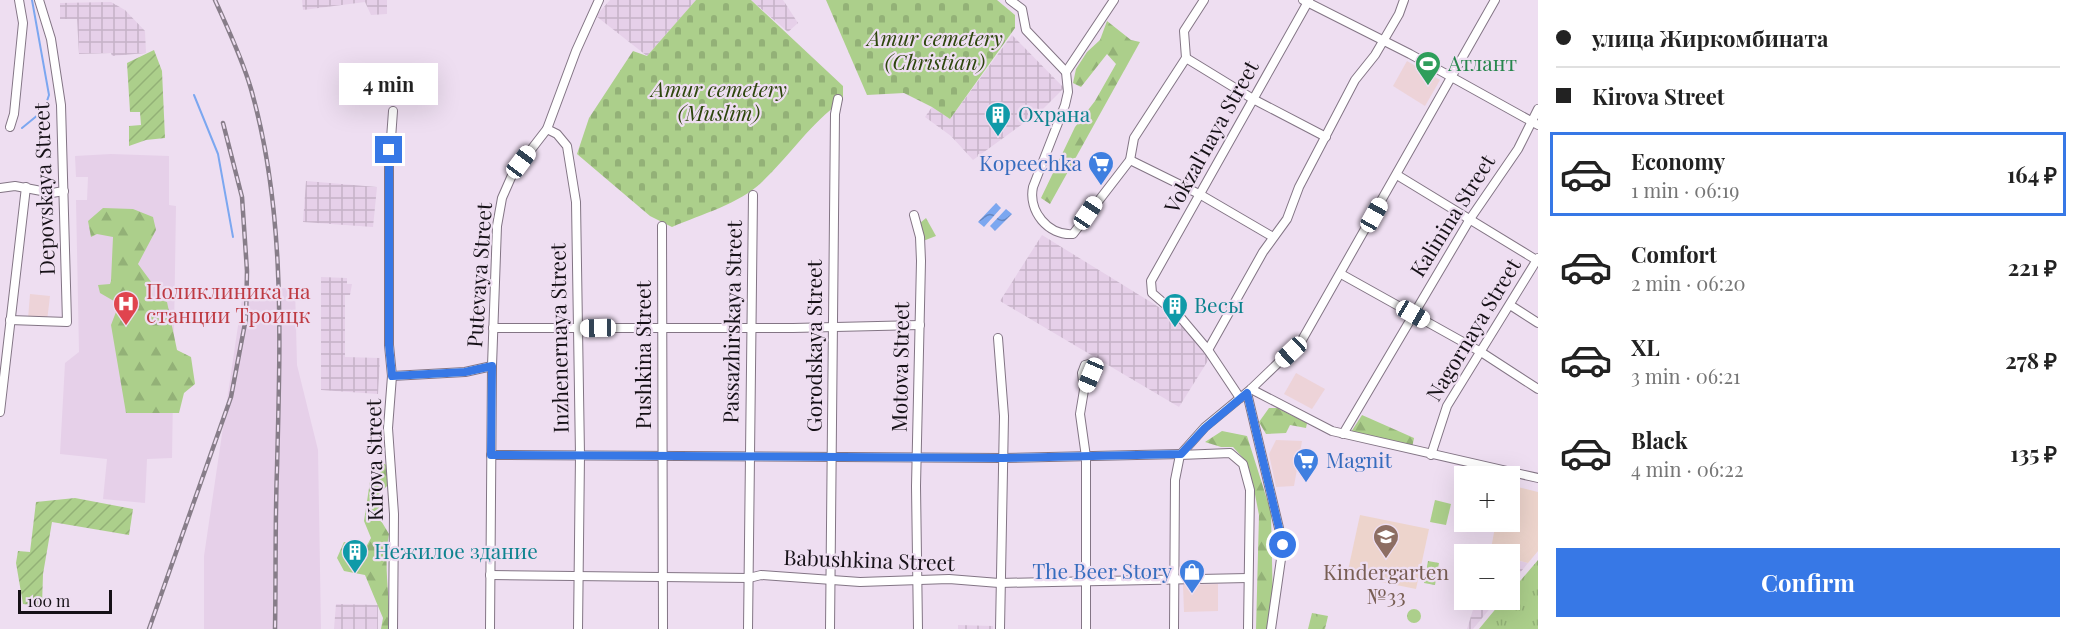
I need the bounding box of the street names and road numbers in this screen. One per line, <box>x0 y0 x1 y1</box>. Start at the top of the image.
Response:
street label: Vokzal'naya Street <box>1156 54 1264 218</box>
street label: Depovskaya Street <box>26 102 60 276</box>
street label: Kalinina Street <box>1402 148 1500 281</box>
street label: Putevaya Street <box>459 201 497 348</box>
street label: Passazhirskaya Street <box>715 220 747 424</box>
street label: Inzhenernaya Street <box>542 242 574 433</box>
street label: Nagornaya Street <box>1419 252 1526 405</box>
street label: Gorodskaya Street <box>799 259 827 432</box>
street label: Pushkina Street <box>628 280 656 429</box>
street label: Motova Street <box>884 301 914 432</box>
street label: Kirova Street <box>358 398 388 521</box>
street label: Babushkina Street <box>783 542 956 576</box>

